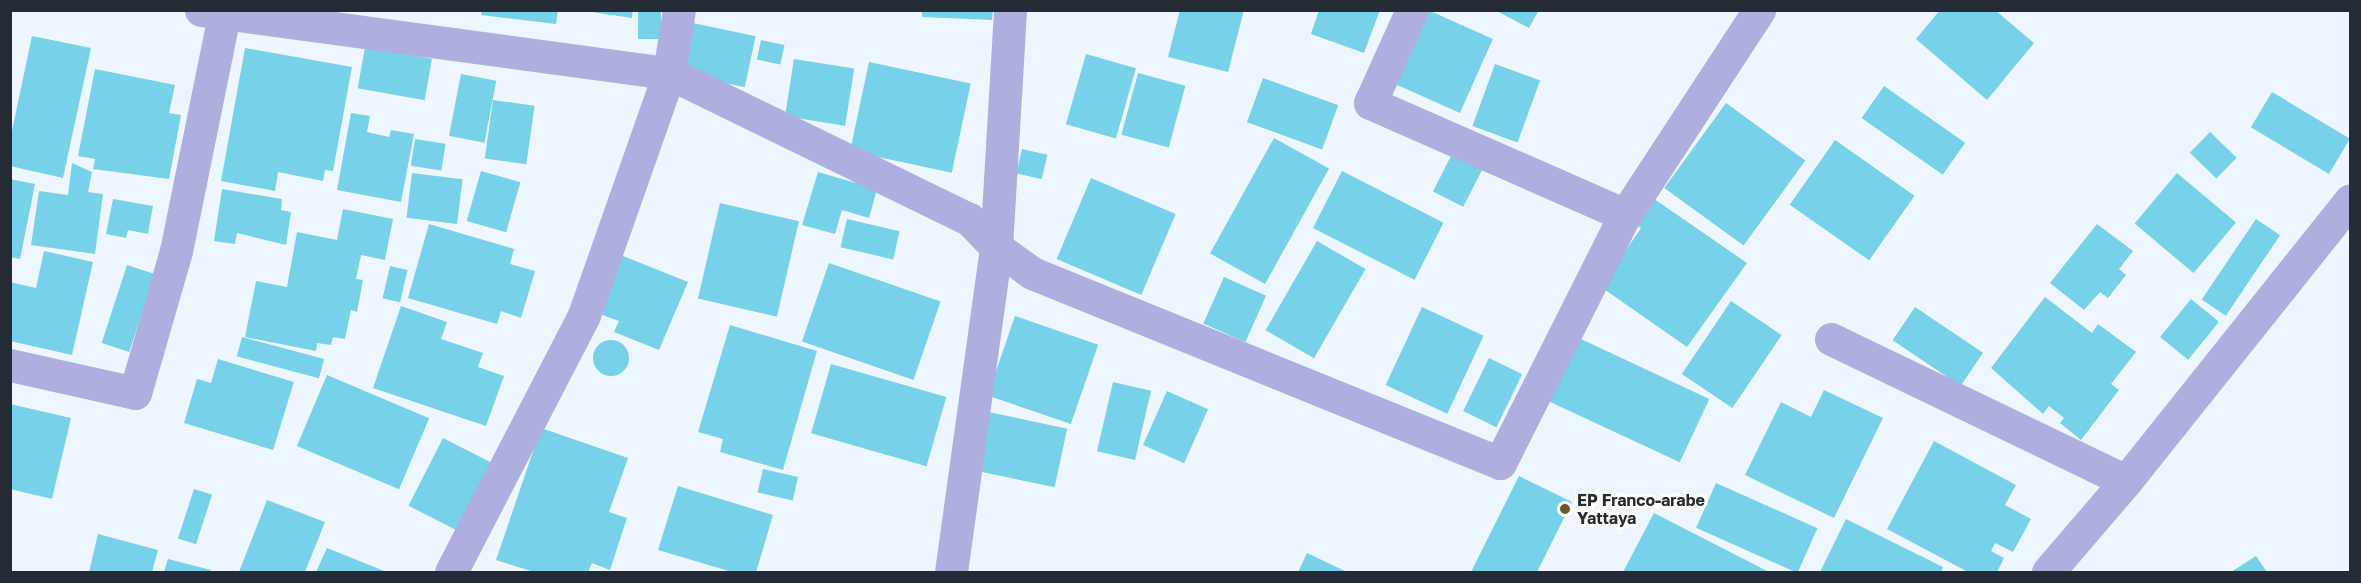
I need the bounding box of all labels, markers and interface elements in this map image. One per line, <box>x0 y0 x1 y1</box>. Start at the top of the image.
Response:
place label: EP Franco-arabe Yattaya <box>1577 490 1705 528</box>
marker: EP Franco-arabe Yattaya <box>1558 502 1572 516</box>

